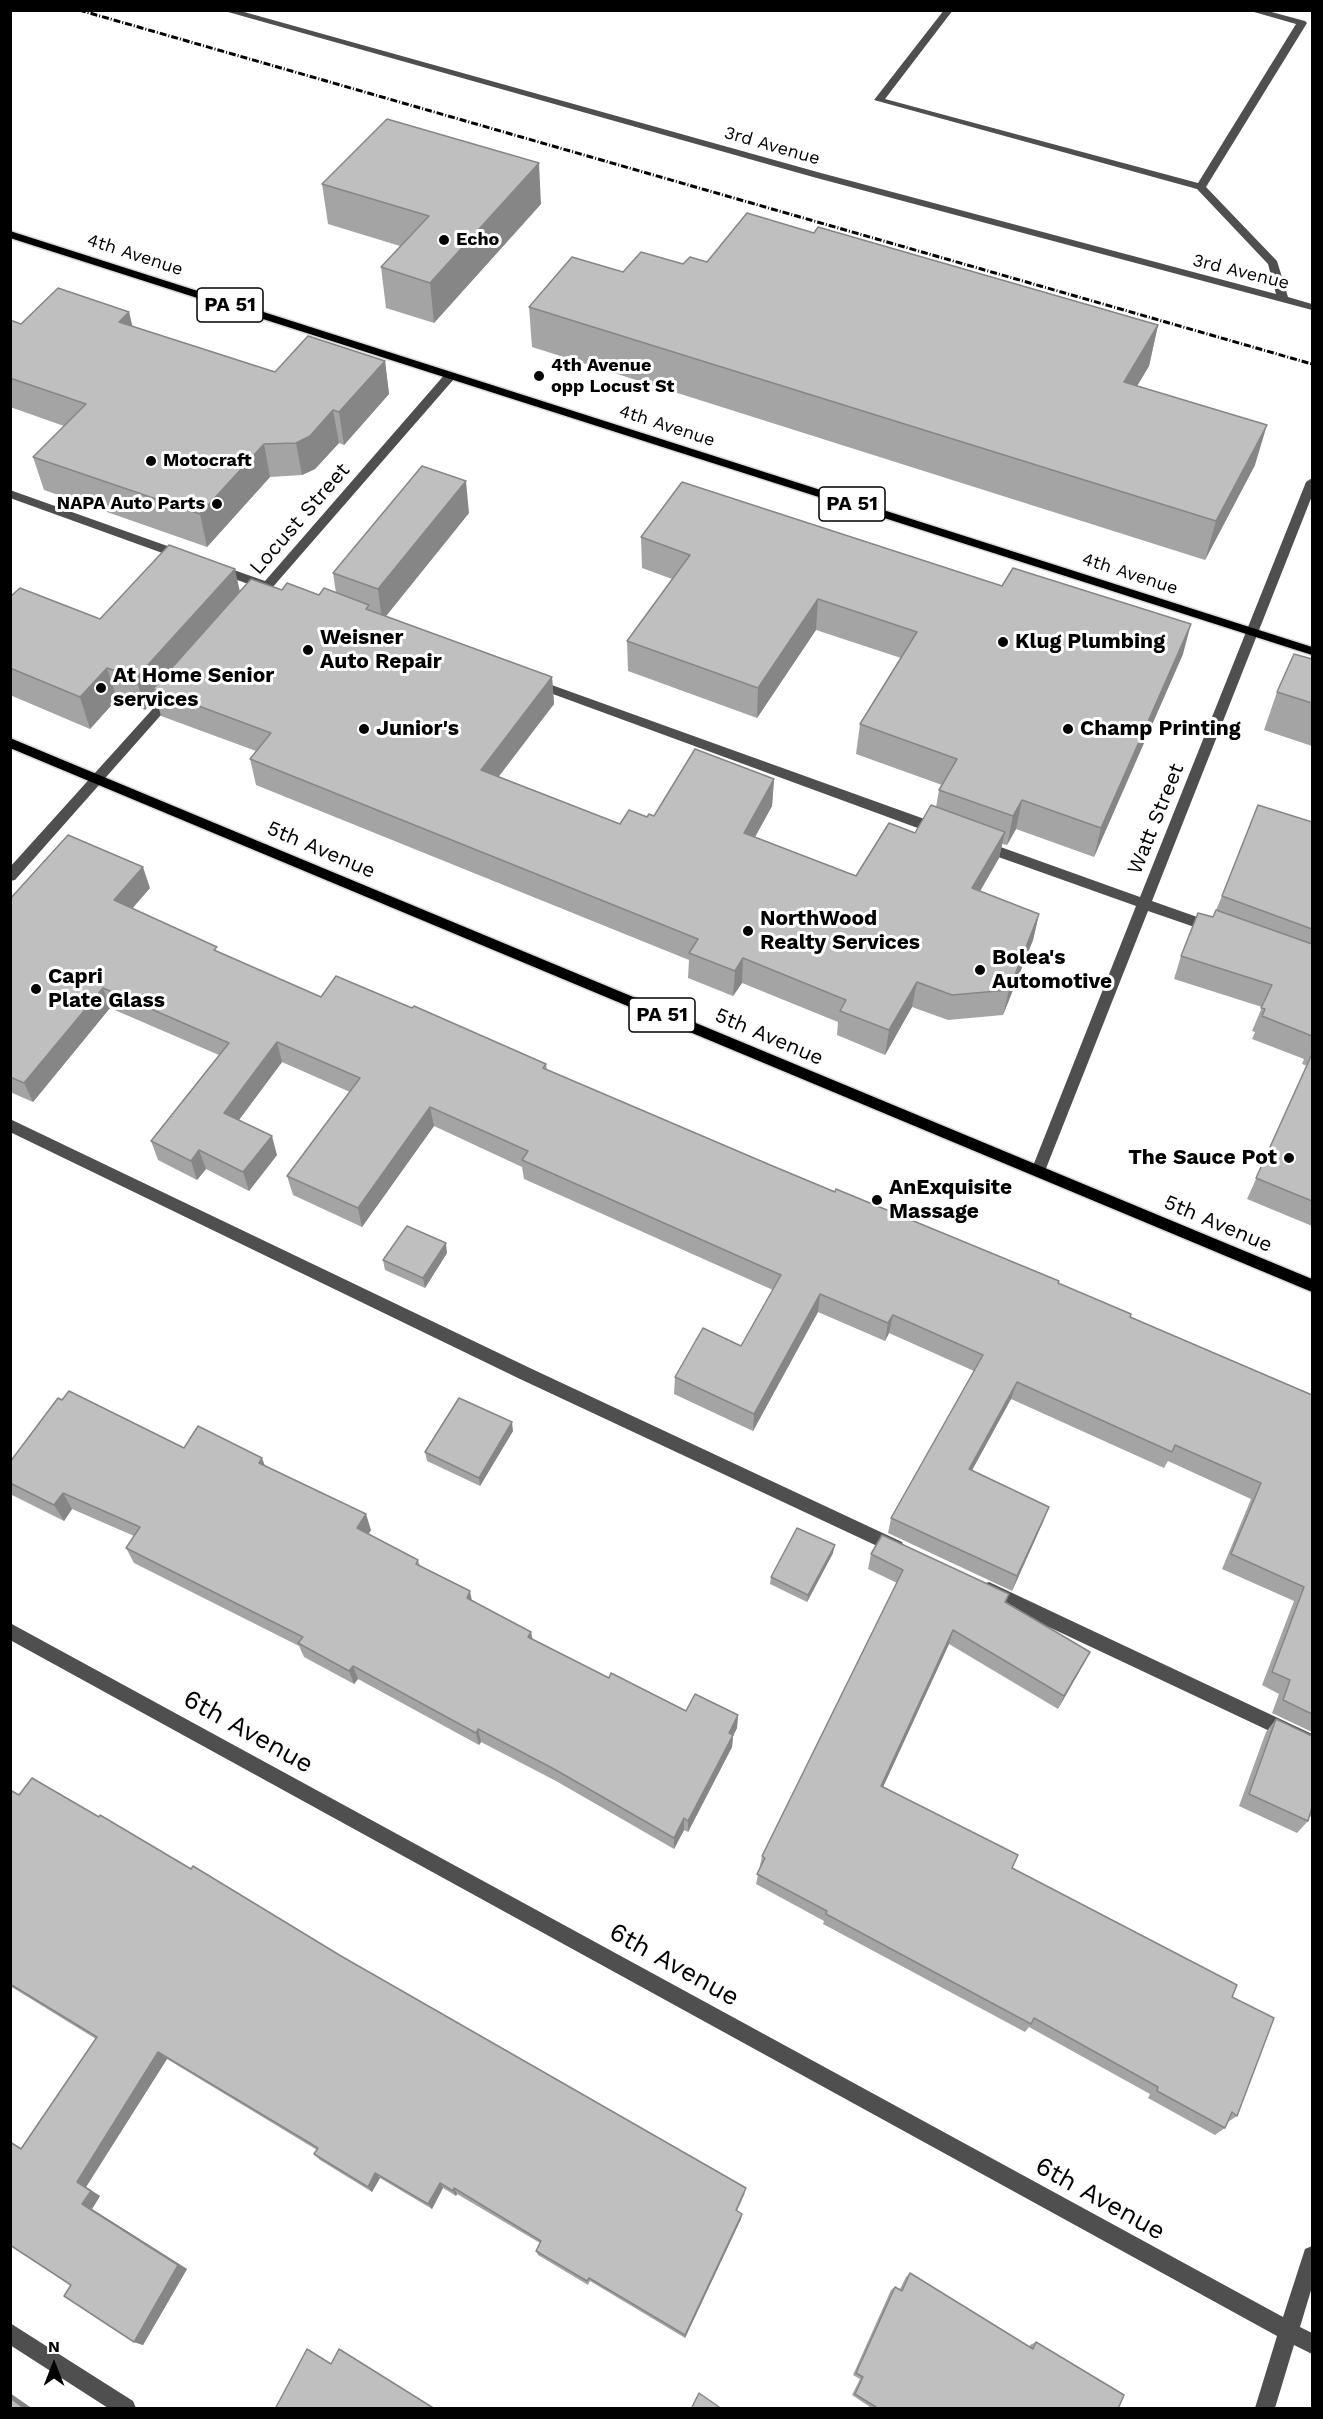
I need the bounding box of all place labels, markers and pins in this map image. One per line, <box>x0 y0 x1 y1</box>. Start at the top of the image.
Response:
place label: Echo <box>456 229 499 251</box>
marker: Echo <box>437 233 451 247</box>
place label: 4th Avenue opp Locust St <box>551 355 674 398</box>
marker: 4th Avenue opp Locust St <box>532 369 546 383</box>
place label: Motocraft <box>163 450 252 472</box>
marker: Motocraft <box>144 454 158 468</box>
place label: NAPA Auto Parts <box>57 493 205 515</box>
marker: NAPA Auto Parts <box>210 497 224 511</box>
place label: Weisner Auto Repair <box>320 625 442 675</box>
place label: Klug Plumbing <box>1015 629 1165 655</box>
marker: Klug Plumbing <box>996 635 1010 649</box>
marker: Weisner Auto Repair <box>301 643 315 657</box>
place label: At Home Senior services <box>113 663 274 713</box>
marker: At Home Senior services <box>94 681 108 695</box>
place label: Junior's <box>376 716 459 742</box>
place label: Champ Printing <box>1080 716 1241 742</box>
marker: Junior's <box>357 722 371 736</box>
marker: Champ Printing <box>1061 722 1075 736</box>
place label: NorthWood Realty Services <box>760 906 920 956</box>
marker: NorthWood Realty Services <box>741 924 755 938</box>
place label: Bolea's Automotive <box>992 945 1112 995</box>
marker: Bolea's Automotive <box>973 963 987 977</box>
place label: Capri Plate Glass <box>48 964 165 1014</box>
marker: Capri Plate Glass <box>29 982 43 996</box>
place label: The Sauce Pot <box>1128 1145 1277 1171</box>
marker: The Sauce Pot <box>1282 1151 1296 1165</box>
place label: AnExquisite Massage <box>889 1175 1012 1225</box>
marker: AnExquisite Massage <box>870 1193 884 1207</box>

